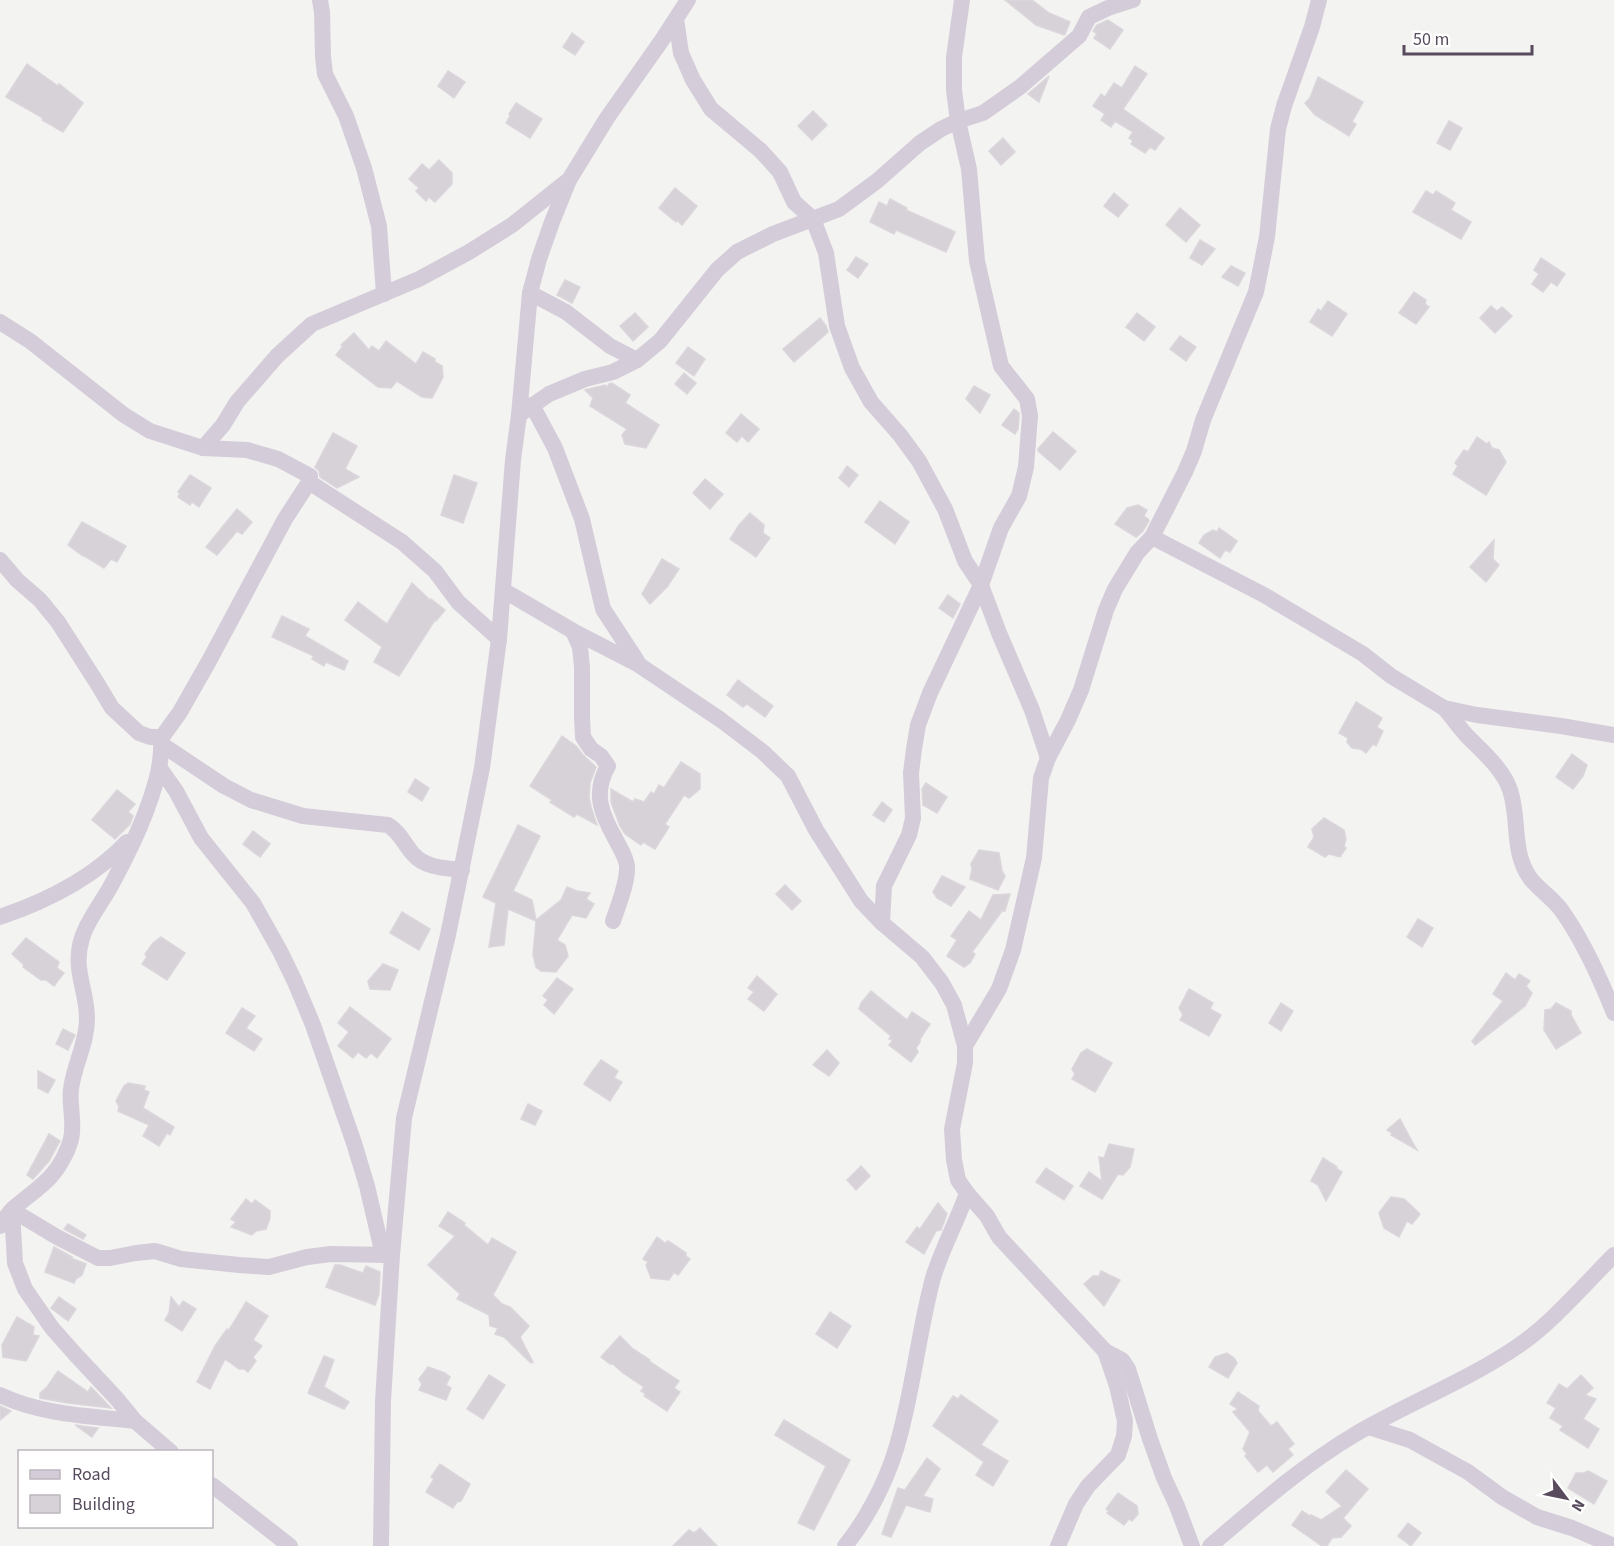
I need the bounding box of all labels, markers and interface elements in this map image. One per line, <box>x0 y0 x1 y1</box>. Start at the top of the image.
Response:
scale bar <box>1404 18 1532 56</box>
text: 50 m <box>1413 27 1449 52</box>
legend <box>18 1450 213 1528</box>
text: Road <box>72 1462 111 1487</box>
north arrow <box>1536 1468 1596 1528</box>
text: Building <box>72 1492 135 1517</box>
text: N <box>1566 1495 1590 1516</box>

